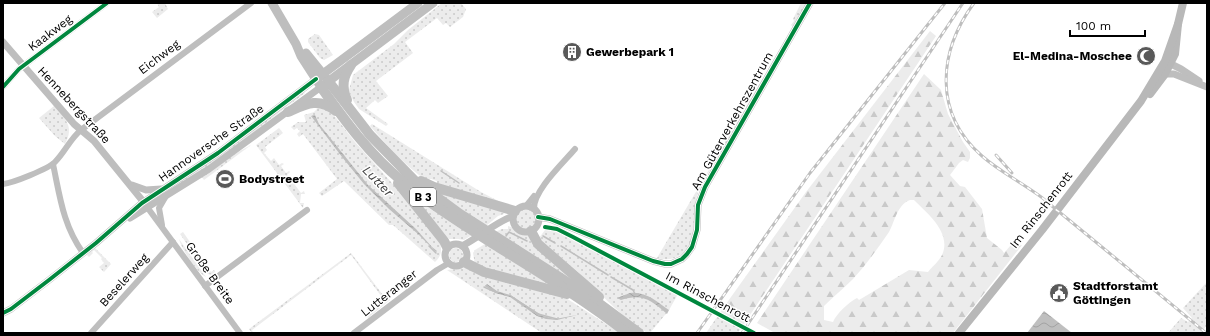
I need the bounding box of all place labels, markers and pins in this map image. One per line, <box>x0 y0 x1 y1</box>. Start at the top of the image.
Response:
building icon: Gewerbepark 1 <box>561 41 583 63</box>
place label: Gewerbepark 1 <box>586 45 674 59</box>
mosque icon: El-Medina-Moschee <box>1135 45 1157 67</box>
place label: El-Medina-Moschee <box>1013 49 1132 63</box>
sports icon: Bodystreet <box>214 168 236 190</box>
place label: Bodystreet <box>239 172 305 186</box>
place label: Stadtforstamt Göttingen <box>1073 279 1159 307</box>
public building icon: Stadtforstamt Göttingen <box>1048 282 1070 304</box>

